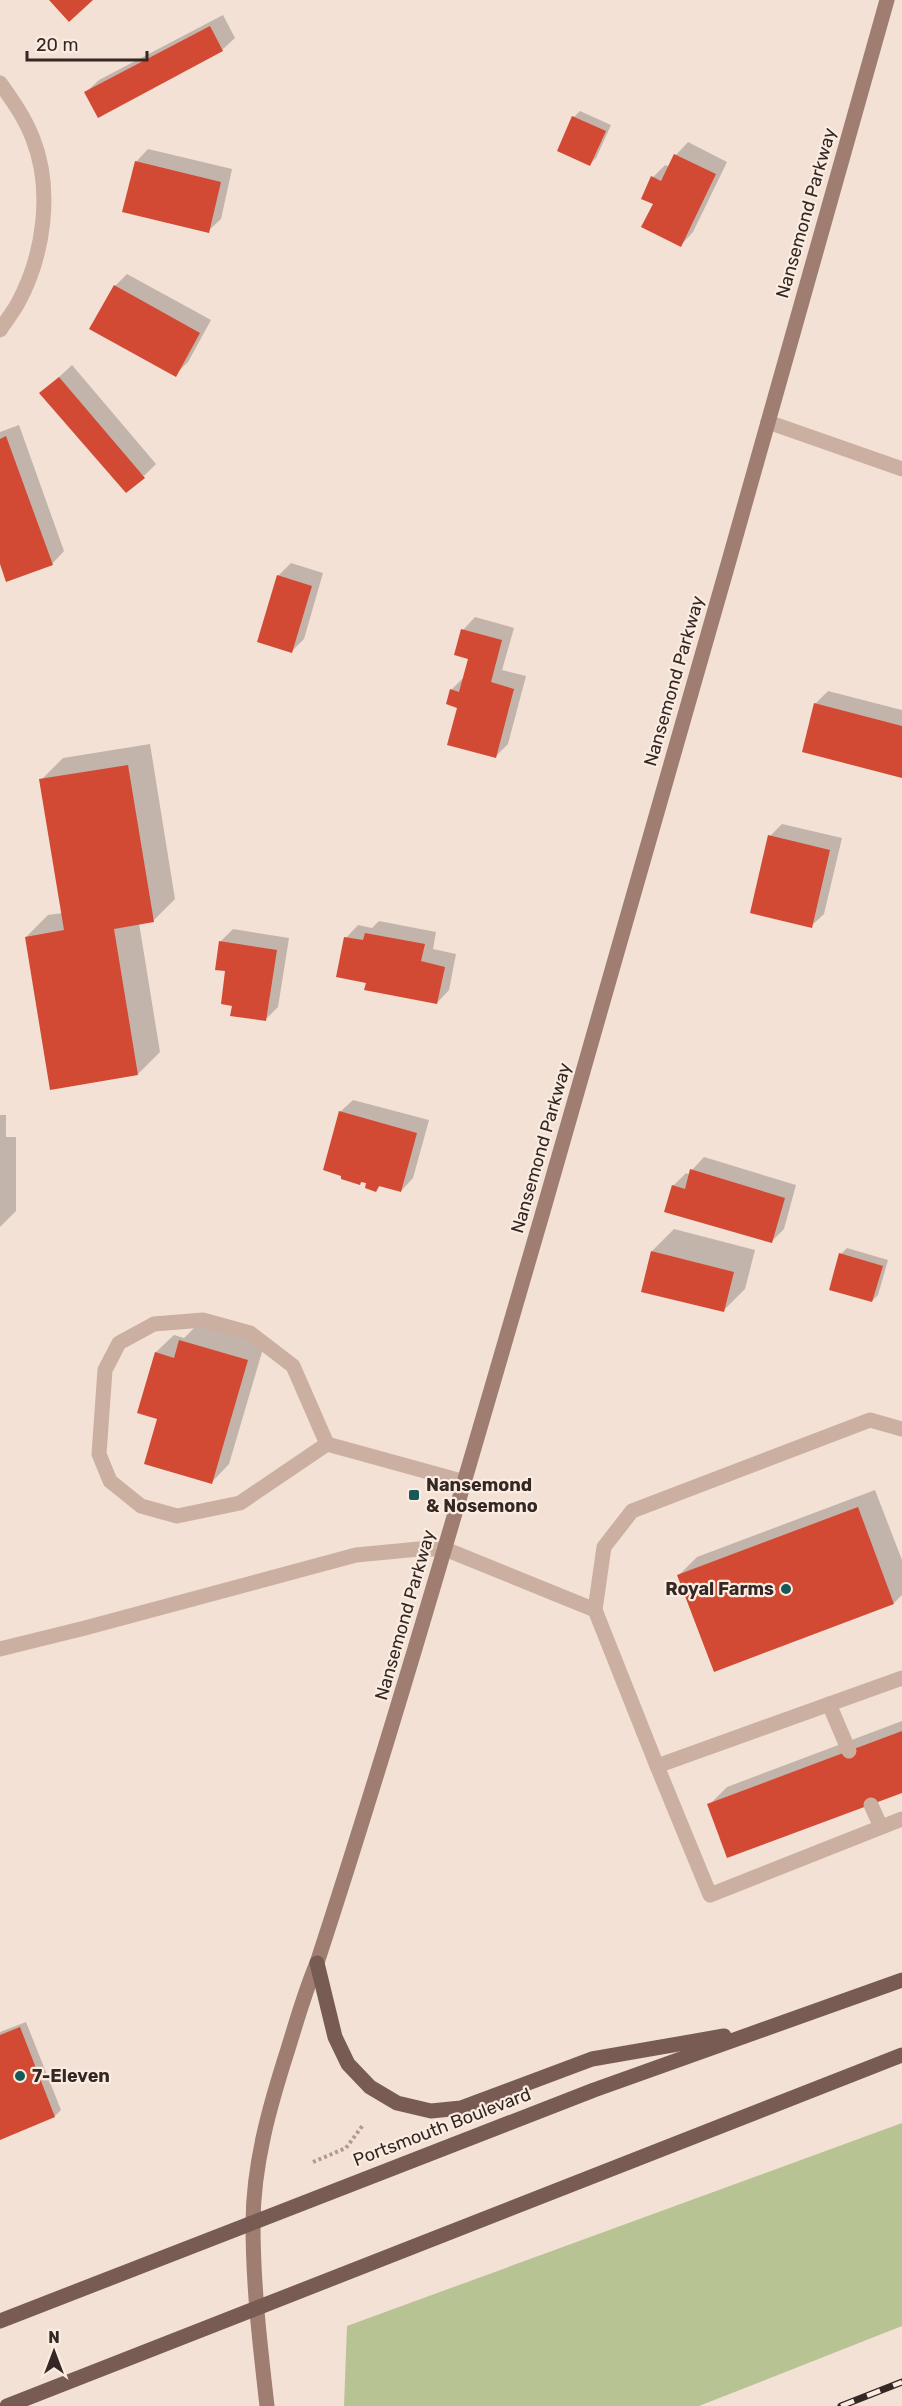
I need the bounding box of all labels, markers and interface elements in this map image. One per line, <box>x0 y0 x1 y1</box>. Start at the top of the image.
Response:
scale bar <box>27 24 147 62</box>
text: 20 m <box>36 34 78 56</box>
street label: Nansemond Parkway <box>771 125 841 301</box>
street label: Nansemond Parkway <box>639 593 709 769</box>
street label: Nansemond Parkway <box>506 1060 576 1236</box>
place label: Nansemond & Nosemono <box>426 1474 538 1517</box>
marker: Nansemond & Nosemono <box>407 1488 421 1502</box>
street label: Nansemond Parkway <box>370 1527 440 1703</box>
place label: Royal Farms <box>665 1578 774 1600</box>
marker: Royal Farms <box>779 1582 793 1596</box>
place label: 7-Eleven <box>32 2065 110 2087</box>
marker: 7-Eleven <box>13 2069 27 2083</box>
street label: Portsmouth Boulevard <box>350 2083 534 2171</box>
north arrow <box>24 2322 84 2382</box>
text: N <box>48 2328 60 2347</box>

